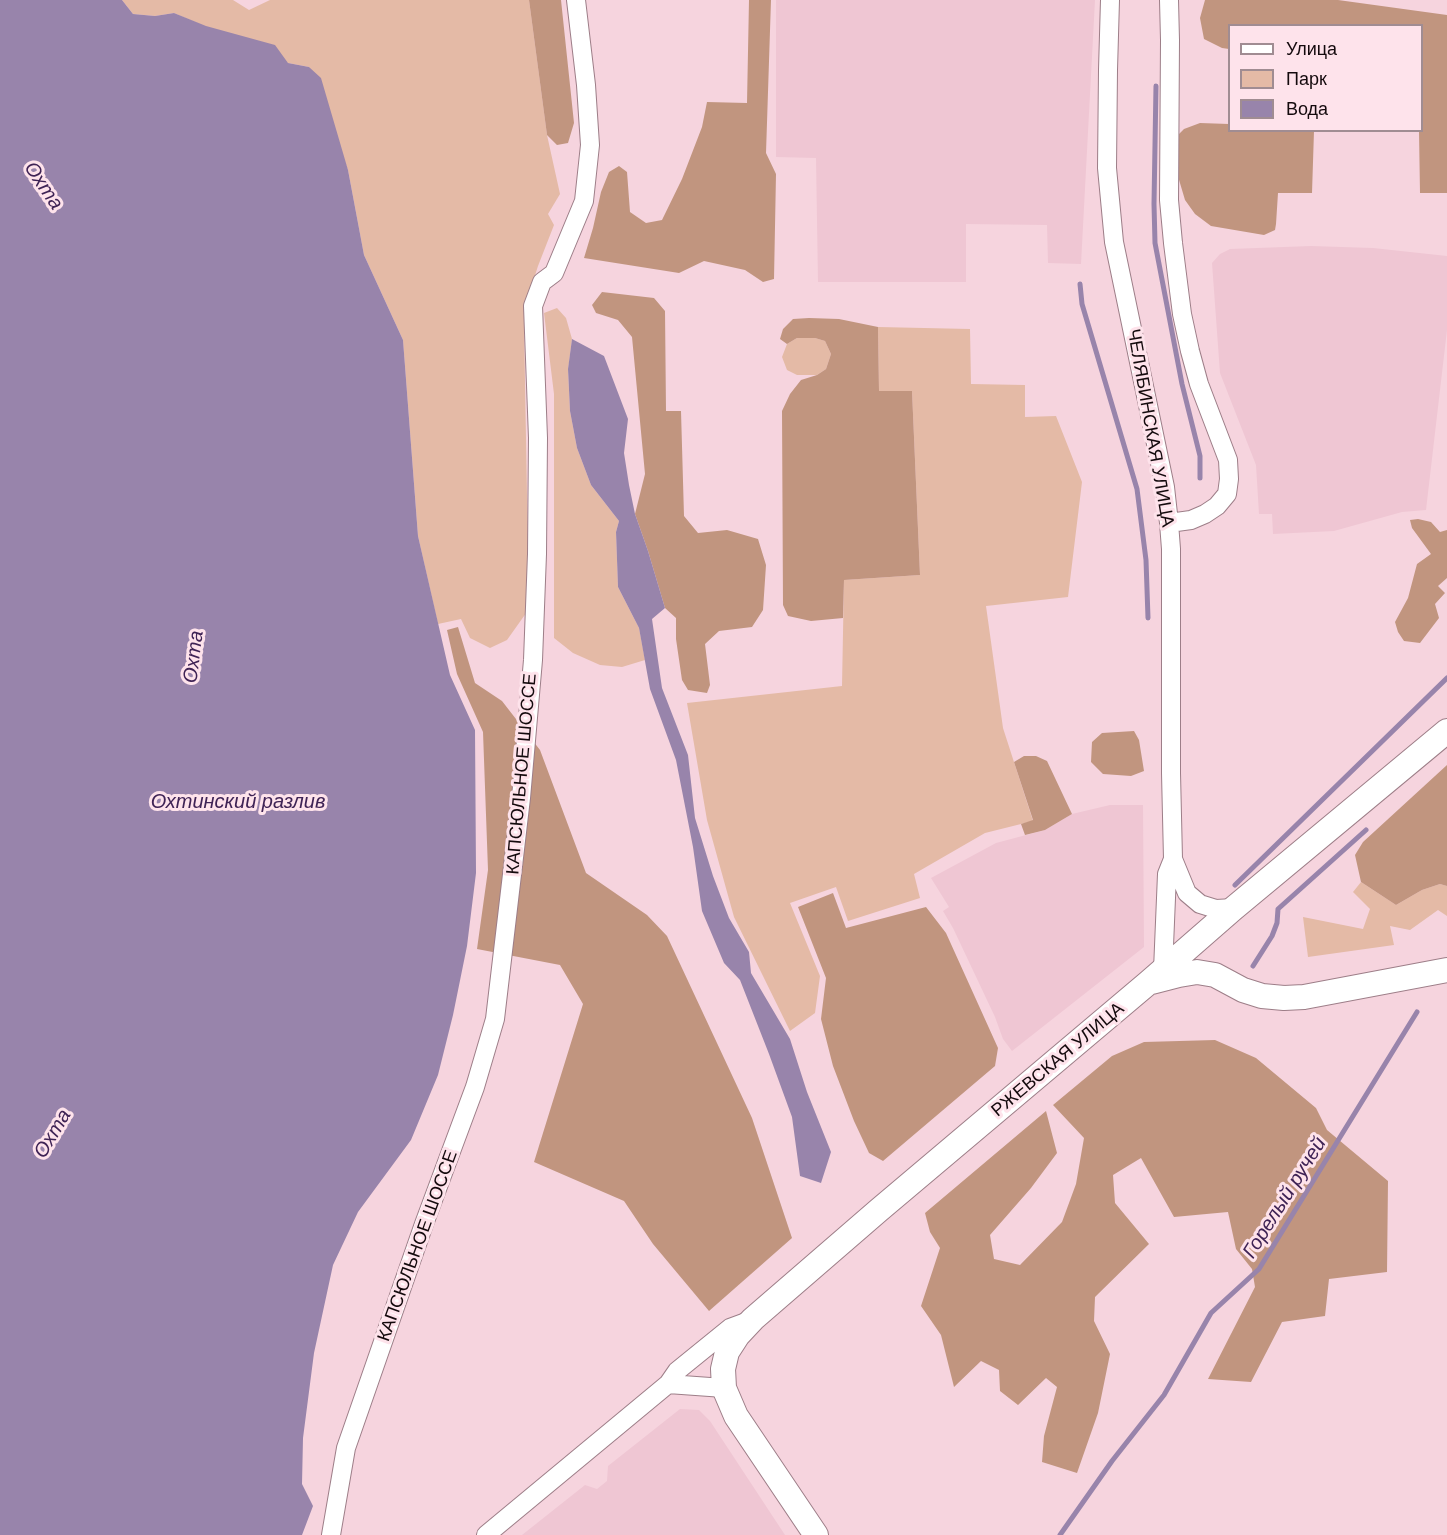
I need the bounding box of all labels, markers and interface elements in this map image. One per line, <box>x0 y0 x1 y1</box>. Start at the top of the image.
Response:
legend <box>1228 24 1423 132</box>
text: Улица <box>1286 39 1337 59</box>
text: Парк <box>1286 69 1327 89</box>
text: Вода <box>1286 99 1328 119</box>
water label: Охта <box>18 157 68 215</box>
street label: ЧЕЛЯБИНСКАЯ УЛИЦА <box>1122 327 1178 529</box>
water label: Охта <box>179 629 209 685</box>
street label: КАПСЮЛЬНОЕ ШОССЕ <box>502 673 542 875</box>
water label: Охтинский разлив <box>151 790 325 814</box>
street label: РЖЕВСКАЯ УЛИЦА <box>987 998 1129 1122</box>
water label: Охта <box>29 1105 77 1163</box>
water label: Горелый ручей <box>1238 1133 1332 1263</box>
street label: КАПСЮЛЬНОЕ ШОССЕ <box>373 1148 463 1344</box>

